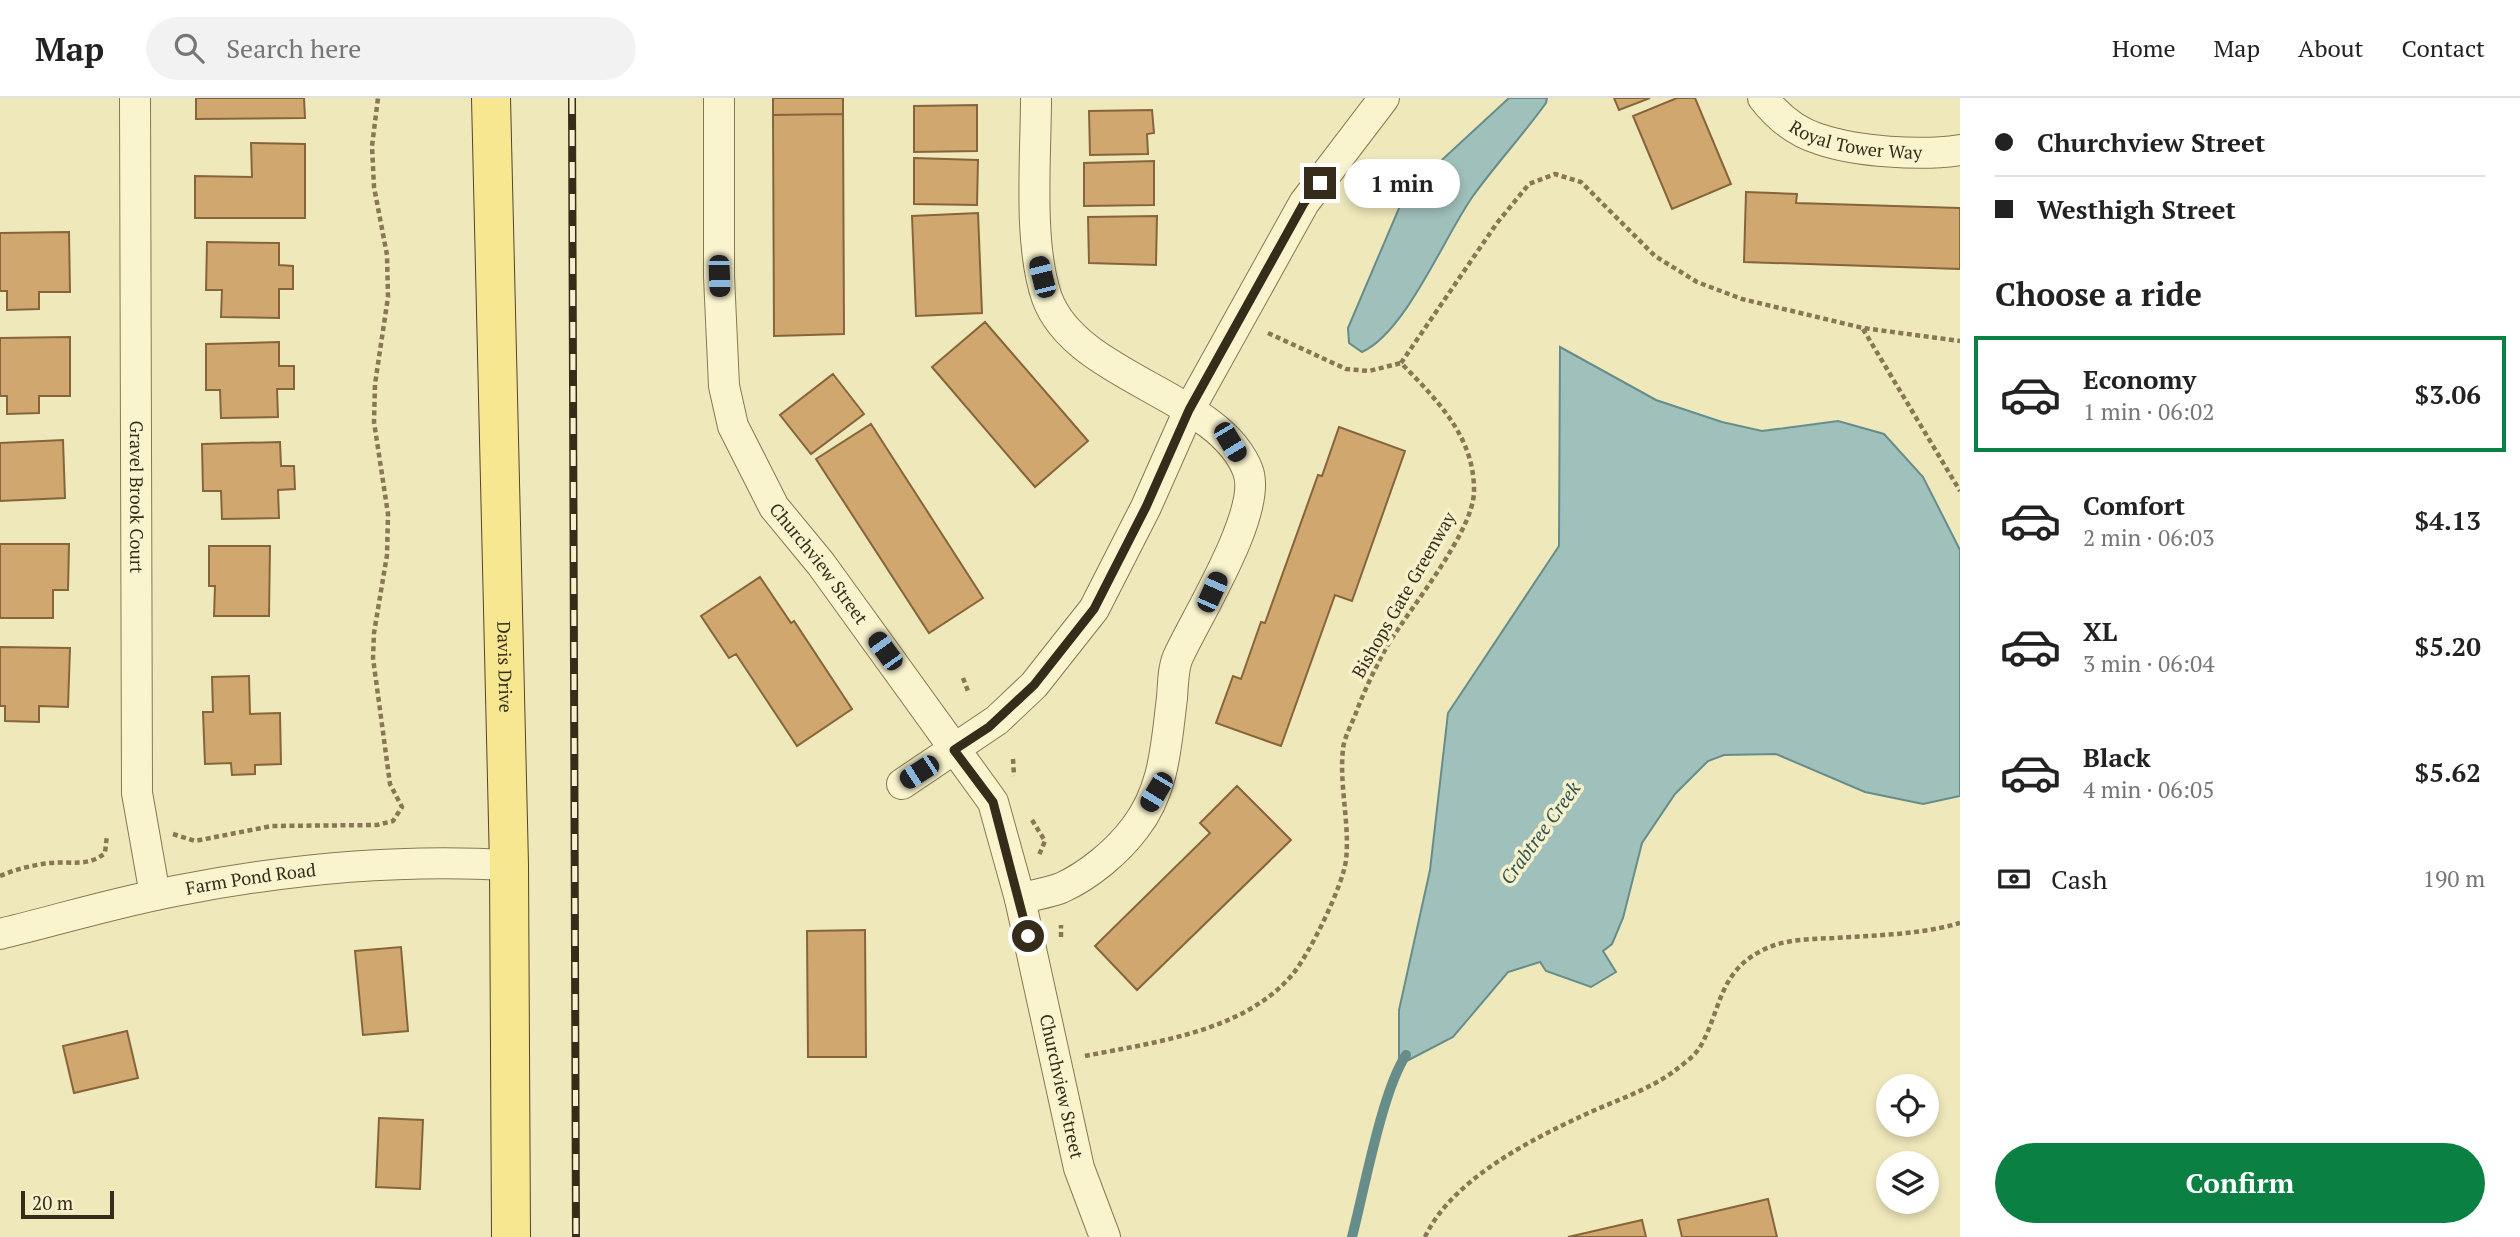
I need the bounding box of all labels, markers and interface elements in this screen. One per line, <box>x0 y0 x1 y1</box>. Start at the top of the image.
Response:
search box <box>146 17 636 80</box>
text: Map <box>35 27 104 70</box>
icon: search <box>170 29 208 67</box>
text: Search here <box>226 31 361 65</box>
text: Home <box>2112 32 2176 64</box>
text: Map <box>2214 32 2260 64</box>
text: About <box>2298 32 2364 64</box>
text: Contact <box>2402 32 2485 64</box>
street label: Royal Tower Way <box>1785 114 1923 164</box>
text: Churchview Street <box>2037 125 2265 159</box>
callout: 1 min <box>1344 158 1460 208</box>
route end <box>1304 167 1336 199</box>
text: 1 min <box>1371 168 1433 199</box>
text: Westhigh Street <box>2037 192 2236 226</box>
car <box>1027 254 1058 300</box>
car <box>708 255 731 297</box>
text: Choose a ride <box>1995 273 2202 315</box>
text: Economy <box>2083 362 2196 396</box>
icon: car <box>1999 363 2062 426</box>
text: $3.06 <box>2415 377 2481 411</box>
text: 1 min · 06:02 <box>2083 396 2215 427</box>
car <box>1211 419 1250 465</box>
street label: Gravel Brook Court <box>125 421 149 574</box>
text: Comfort <box>2083 488 2185 522</box>
icon: car <box>1999 489 2062 552</box>
street label: Churchview Street <box>764 497 874 629</box>
text: $4.13 <box>2415 503 2481 537</box>
street label: Bishops Gate Greenway <box>1346 506 1461 682</box>
text: 2 min · 06:03 <box>2083 522 2215 553</box>
car <box>1194 569 1231 615</box>
text: XL <box>2083 614 2117 648</box>
icon: car <box>1999 615 2062 678</box>
street label: Davis Drive <box>492 621 518 713</box>
car <box>865 628 906 674</box>
text: $5.20 <box>2415 629 2481 663</box>
text: 3 min · 06:04 <box>2083 648 2215 679</box>
text: Black <box>2083 740 2151 774</box>
icon: car <box>1999 741 2062 804</box>
car <box>896 752 943 792</box>
text: $5.62 <box>2415 755 2481 789</box>
car <box>1137 769 1176 815</box>
text: 4 min · 06:05 <box>2083 774 2215 805</box>
water label: Crabtree Creek <box>1494 776 1586 889</box>
street label: Farm Pond Road <box>184 857 317 900</box>
icon: cash <box>1995 860 2033 898</box>
text: Cash <box>2051 862 2107 896</box>
text: 190 m <box>2423 863 2485 894</box>
route start <box>1012 920 1044 952</box>
street label: Churchview Street <box>1035 1012 1090 1161</box>
map controls <box>1876 1074 1939 1214</box>
button: locate <box>1876 1074 1939 1137</box>
button: Confirm <box>1995 1143 2485 1223</box>
button: layers <box>1876 1151 1939 1214</box>
scale bar <box>21 1188 114 1220</box>
text: 20 m <box>32 1190 73 1215</box>

